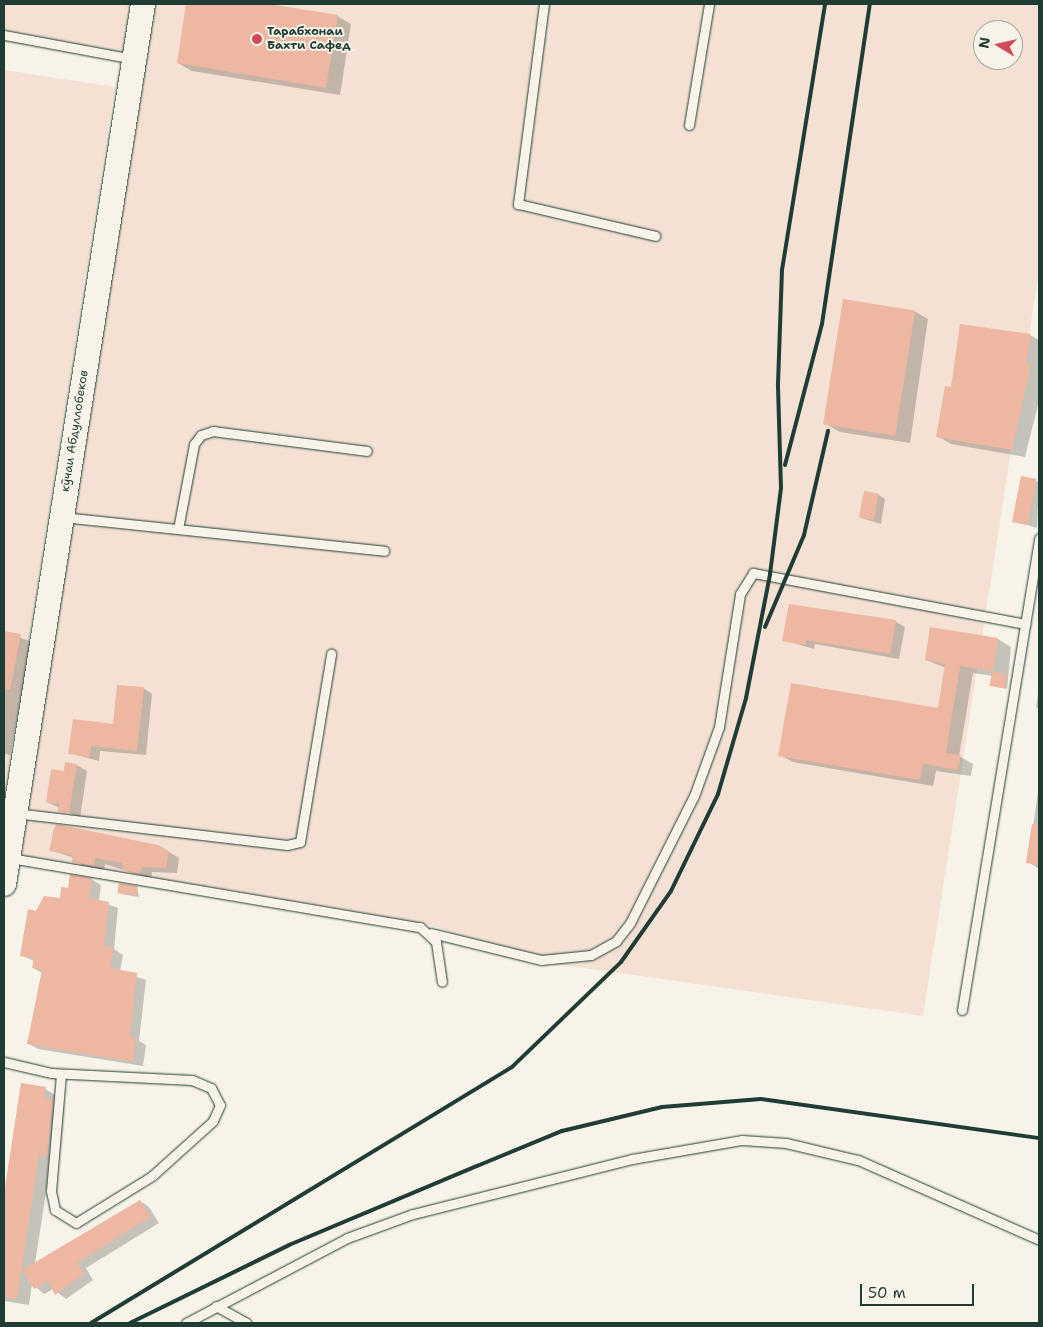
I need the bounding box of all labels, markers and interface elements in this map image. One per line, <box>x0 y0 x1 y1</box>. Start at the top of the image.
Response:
north arrow <box>973 20 1023 70</box>
place label: Тарабхонаи Бахти Сафед <box>267 25 351 53</box>
marker: Тарабхонаи Бахти Сафед <box>251 33 263 45</box>
text: N <box>974 36 994 50</box>
street label: кӯчаи Абдуллобеков <box>58 369 92 493</box>
scale bar <box>863 1274 977 1306</box>
text: 50 m <box>868 1283 906 1303</box>

